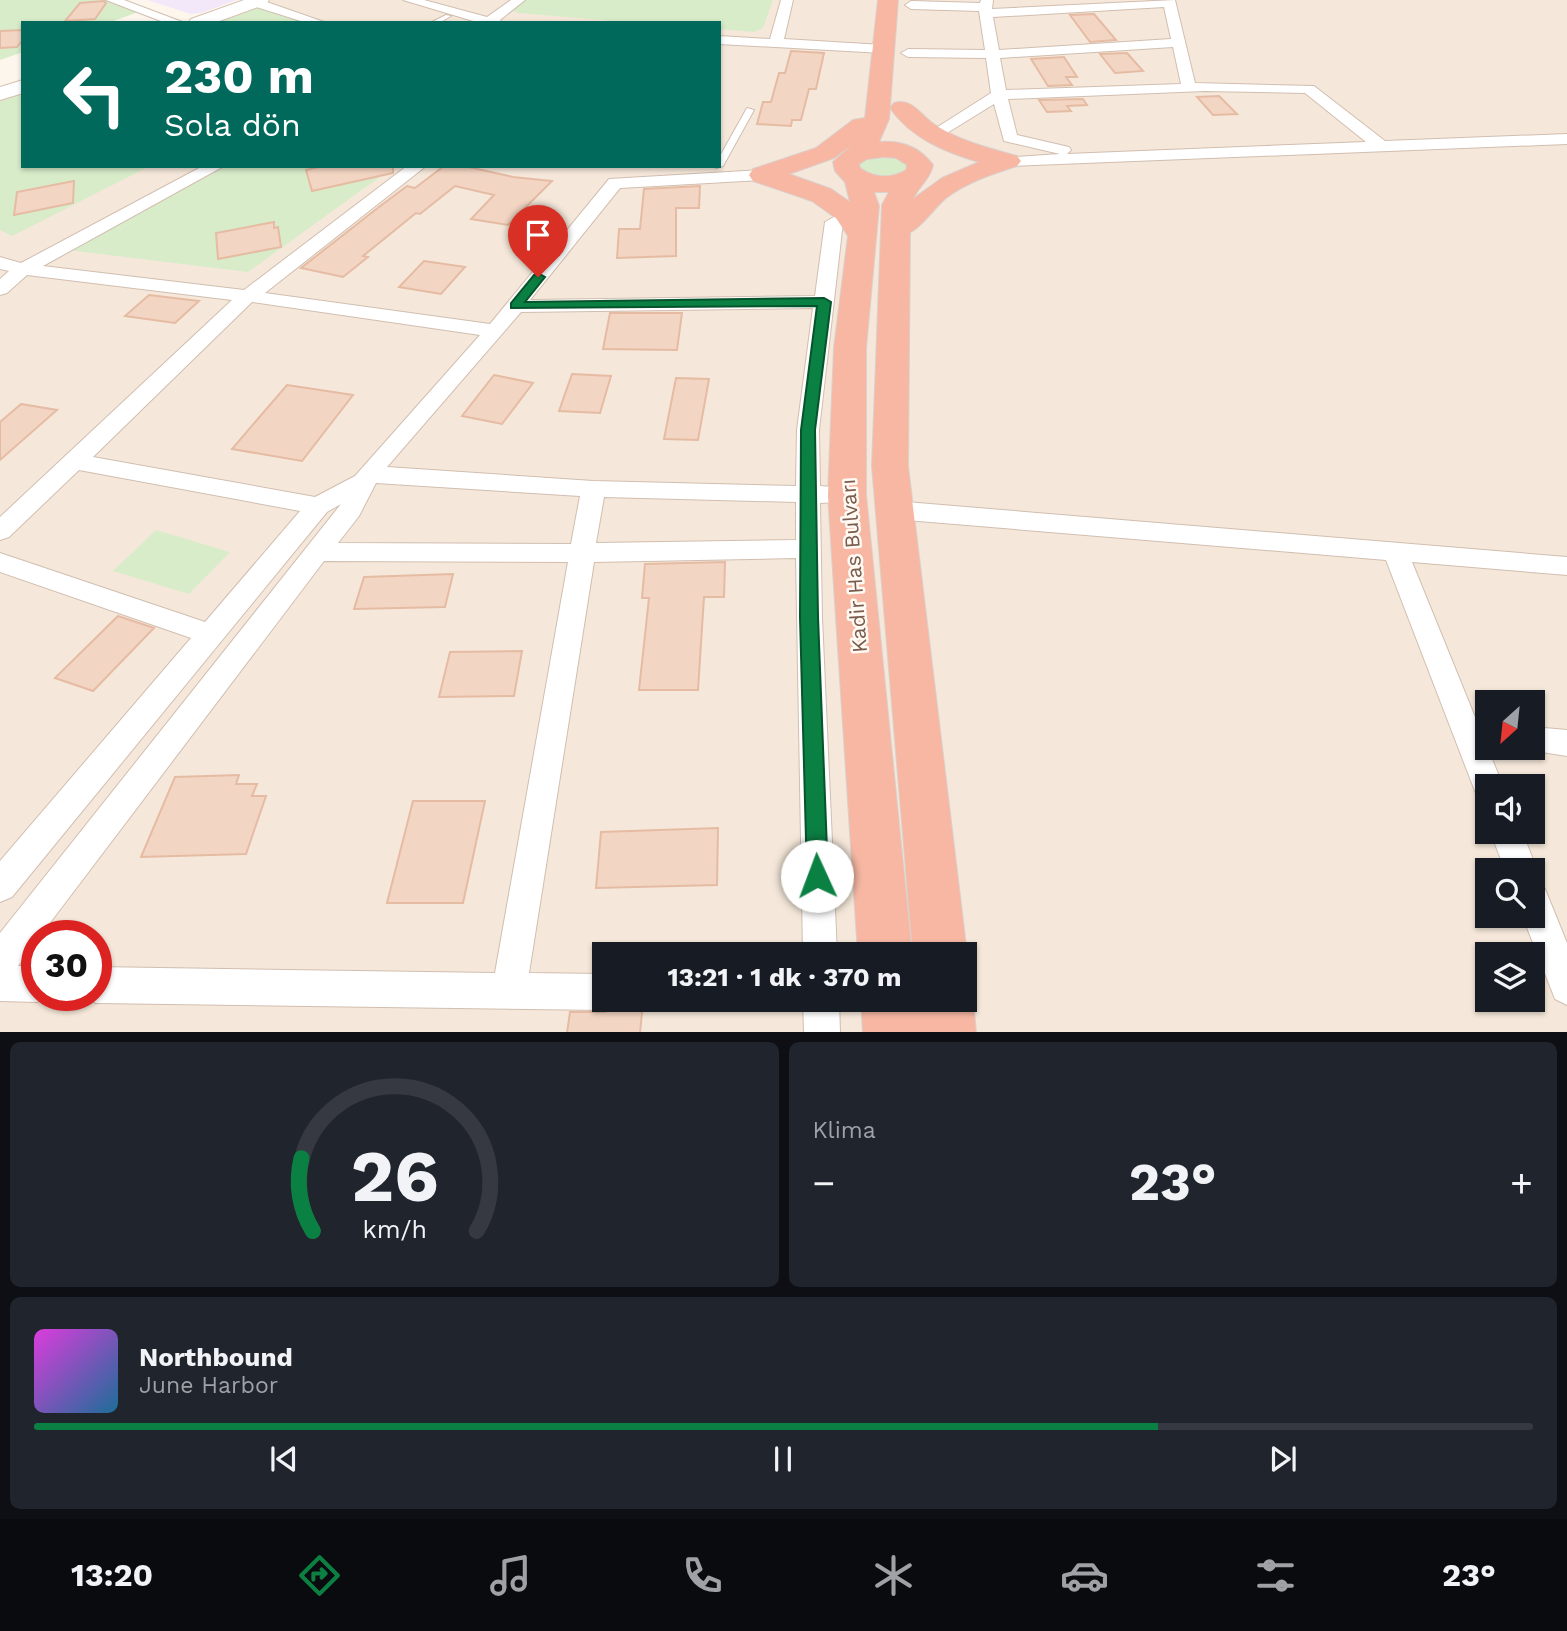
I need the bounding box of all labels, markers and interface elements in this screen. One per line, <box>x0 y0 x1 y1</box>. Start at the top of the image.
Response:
text: 230 m <box>164 47 314 105</box>
icon: left <box>49 49 140 140</box>
text: Sola dön <box>164 106 301 144</box>
pin <box>508 205 568 277</box>
icon: arrive <box>519 216 557 254</box>
street label: Kadir Has Bulvarı <box>835 478 872 654</box>
north arrow <box>1475 690 1545 760</box>
map controls <box>1475 690 1545 1012</box>
button: sound <box>1475 774 1545 844</box>
position arrow <box>780 839 854 913</box>
button: search <box>1475 858 1545 928</box>
speed limit sign: 30 <box>21 920 112 1011</box>
button: layers <box>1475 942 1545 1012</box>
text: 13:21 · 1 dk · 370 m <box>667 962 902 992</box>
text: Klima <box>813 1117 876 1144</box>
text: 26 <box>350 1133 438 1219</box>
text: 23° <box>1129 1152 1217 1213</box>
text: − <box>813 1161 835 1205</box>
text: + <box>1510 1161 1533 1205</box>
text: km/h <box>362 1214 426 1243</box>
text: Northbound <box>139 1342 293 1372</box>
text: June Harbor <box>139 1372 278 1399</box>
icon: previous <box>265 1440 303 1478</box>
icon: pause <box>764 1440 802 1478</box>
icon: next <box>1264 1440 1302 1478</box>
icon: directions <box>295 1551 344 1600</box>
icon: music <box>486 1551 535 1600</box>
icon: phone <box>678 1551 727 1600</box>
icon: climate <box>869 1551 918 1600</box>
icon: car <box>1060 1551 1109 1600</box>
icon: filters <box>1251 1551 1300 1600</box>
text: 13:20 <box>71 1556 153 1594</box>
text: 23° <box>1442 1556 1496 1594</box>

